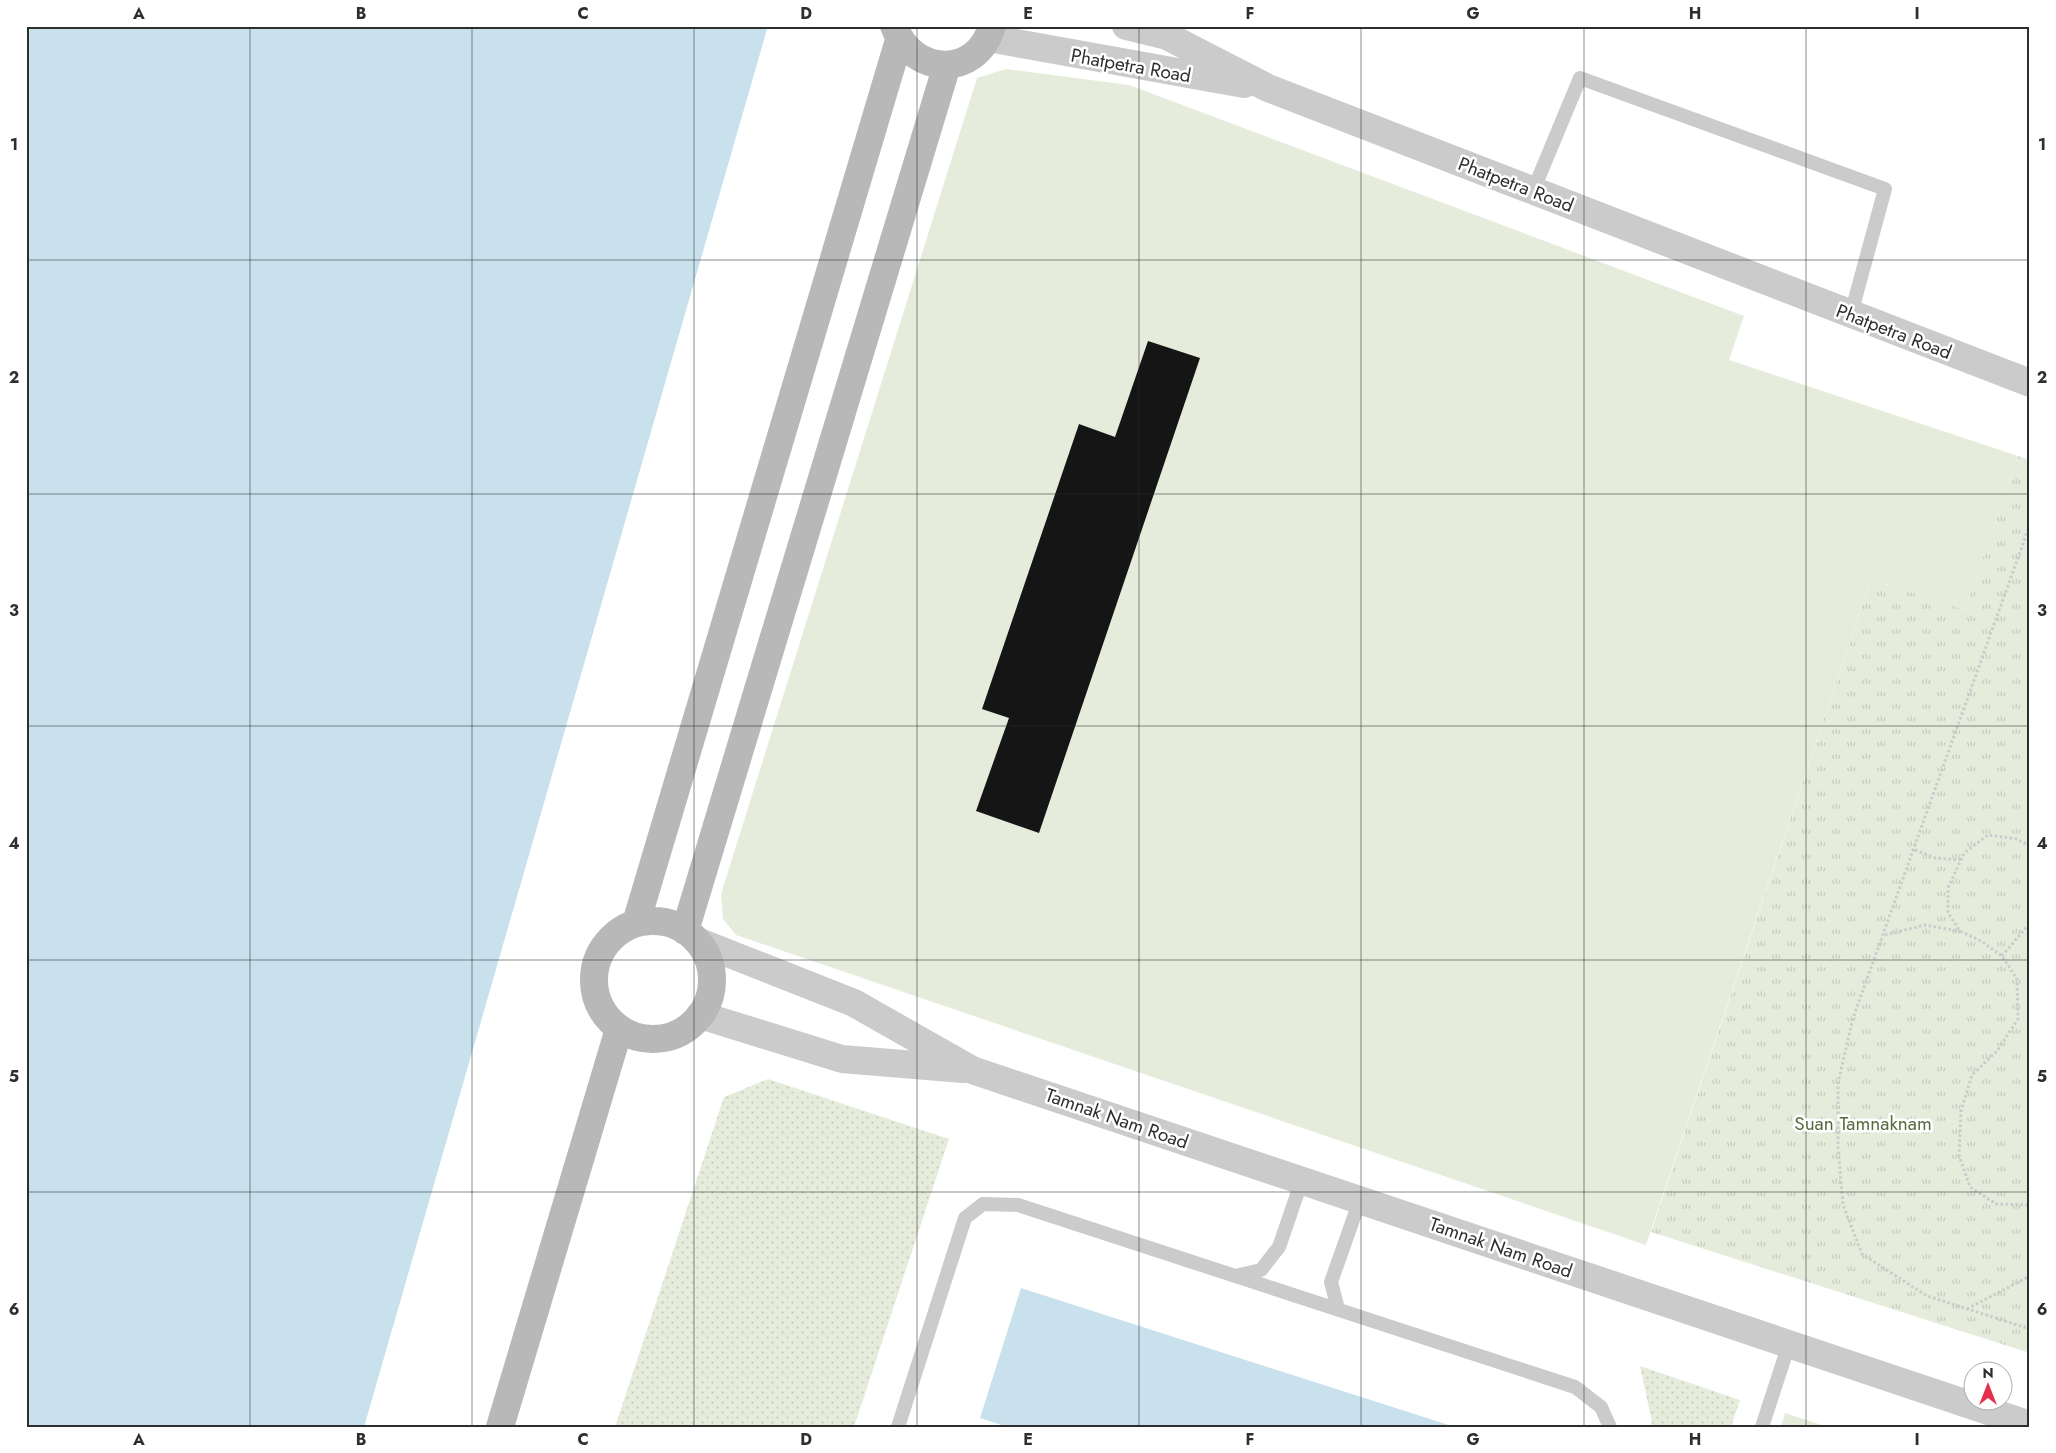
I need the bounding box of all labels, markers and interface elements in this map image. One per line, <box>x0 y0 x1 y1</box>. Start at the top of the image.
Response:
text: A <box>132 2 145 25</box>
text: B <box>356 2 366 25</box>
text: C <box>577 2 589 25</box>
text: D <box>800 2 812 25</box>
text: E <box>1023 2 1033 25</box>
text: F <box>1246 2 1254 25</box>
text: G <box>1466 2 1480 25</box>
text: H <box>1689 2 1701 25</box>
text: I <box>1914 2 1920 25</box>
street label: Phatpetra Road <box>1069 42 1193 89</box>
text: 1 <box>10 133 18 156</box>
text: 1 <box>2038 133 2046 156</box>
street label: Phatpetra Road <box>1454 150 1577 219</box>
street label: Phatpetra Road <box>1832 297 1955 366</box>
text: 2 <box>9 366 19 389</box>
text: 2 <box>2037 366 2047 389</box>
text: 3 <box>9 599 19 622</box>
text: 3 <box>2037 599 2047 622</box>
text: 4 <box>8 832 20 855</box>
text: 4 <box>2036 832 2048 855</box>
text: 5 <box>9 1065 19 1088</box>
text: 5 <box>2037 1065 2047 1088</box>
street label: Tamnak Nam Road <box>1042 1081 1192 1156</box>
park label: Suan Tamnaknam <box>1794 1110 1932 1137</box>
street label: Tamnak Nam Road <box>1426 1210 1576 1285</box>
text: 6 <box>9 1298 19 1321</box>
text: 6 <box>2037 1298 2047 1321</box>
north arrow <box>1964 1360 2014 1410</box>
text: N <box>1982 1363 1994 1383</box>
text: A <box>132 1428 145 1451</box>
text: B <box>356 1428 366 1451</box>
text: C <box>577 1428 589 1451</box>
text: D <box>800 1428 812 1451</box>
text: E <box>1023 1428 1033 1451</box>
text: F <box>1246 1428 1254 1451</box>
text: G <box>1466 1428 1480 1451</box>
text: H <box>1689 1428 1701 1451</box>
text: I <box>1914 1428 1920 1451</box>

